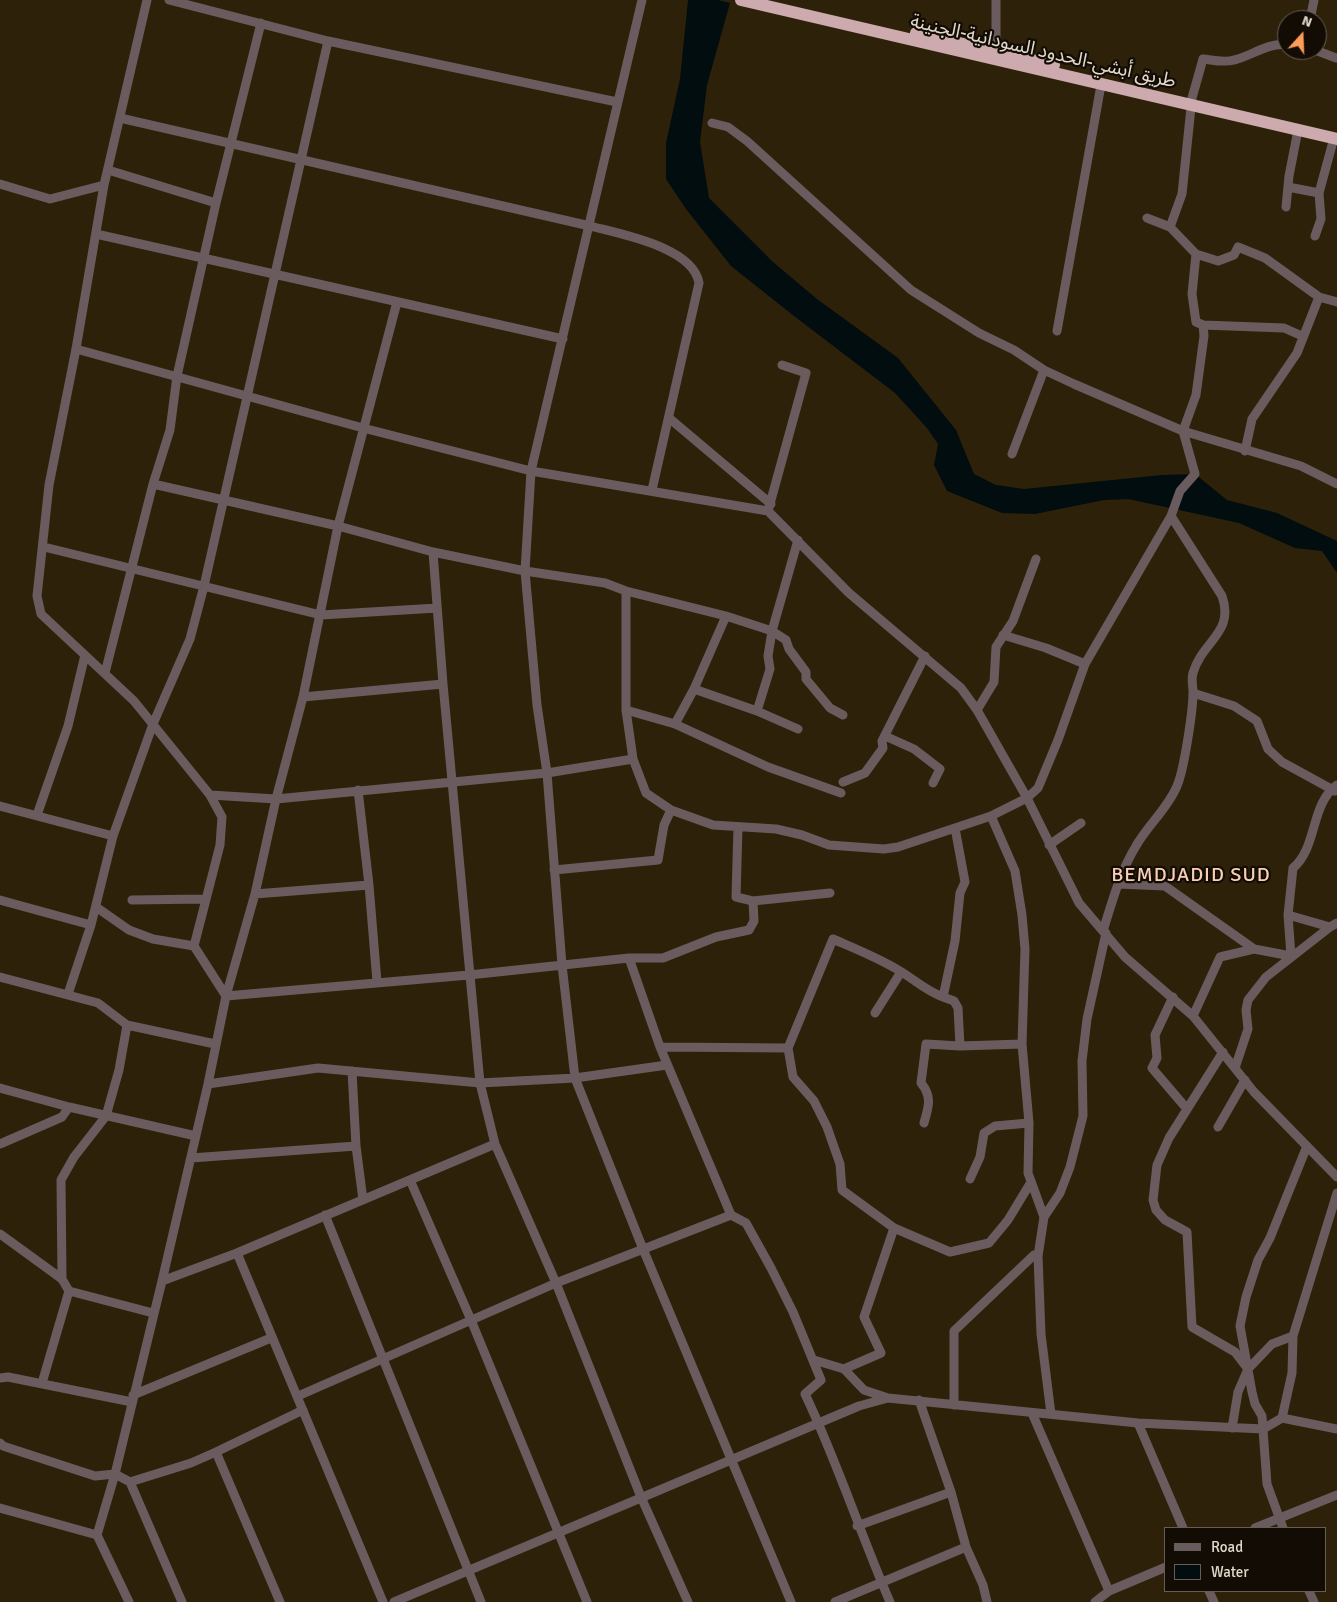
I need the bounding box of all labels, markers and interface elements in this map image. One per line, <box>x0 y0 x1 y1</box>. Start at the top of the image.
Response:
street label: طريق أبشي-الحدود السودانية-الجنينة <box>908 10 1178 94</box>
north arrow <box>1277 10 1327 60</box>
text: N <box>1299 12 1314 31</box>
district label: BEMDJADID SUD <box>1110 864 1272 888</box>
legend <box>1164 1527 1327 1592</box>
text: Road <box>1211 1538 1243 1556</box>
text: Water <box>1211 1563 1249 1581</box>

